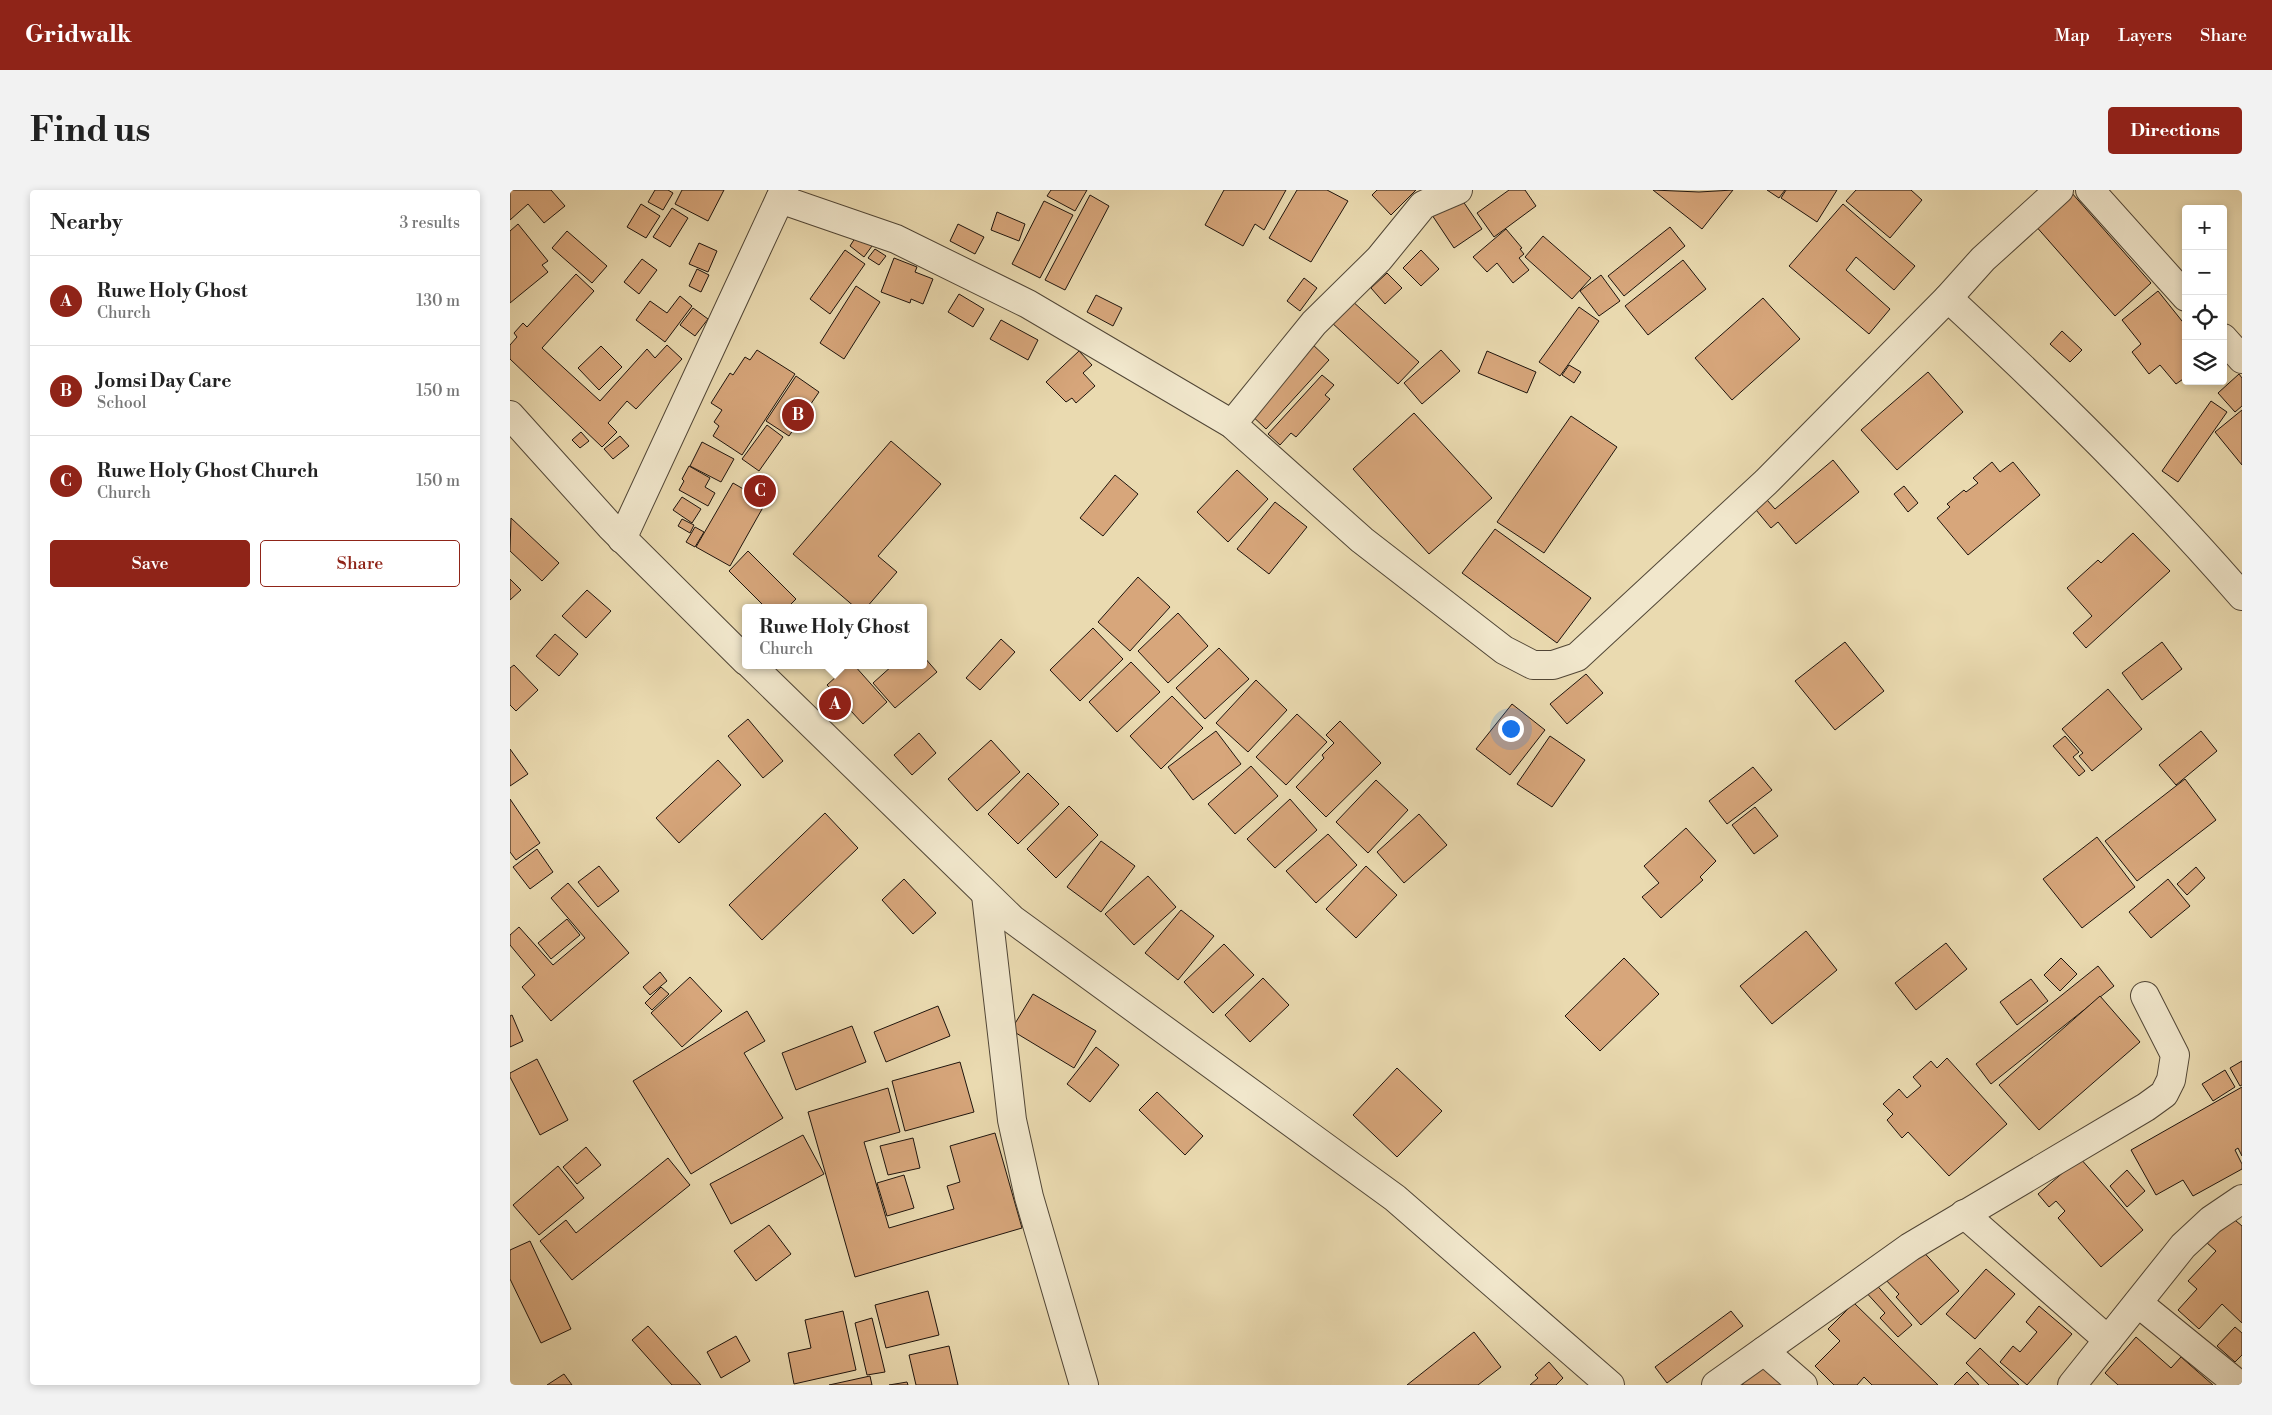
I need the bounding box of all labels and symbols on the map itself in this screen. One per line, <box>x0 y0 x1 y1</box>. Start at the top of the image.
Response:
pin: B <box>782 396 814 434</box>
pin: C <box>744 472 776 510</box>
pin: A <box>819 685 851 723</box>
your location <box>1498 716 1524 742</box>

